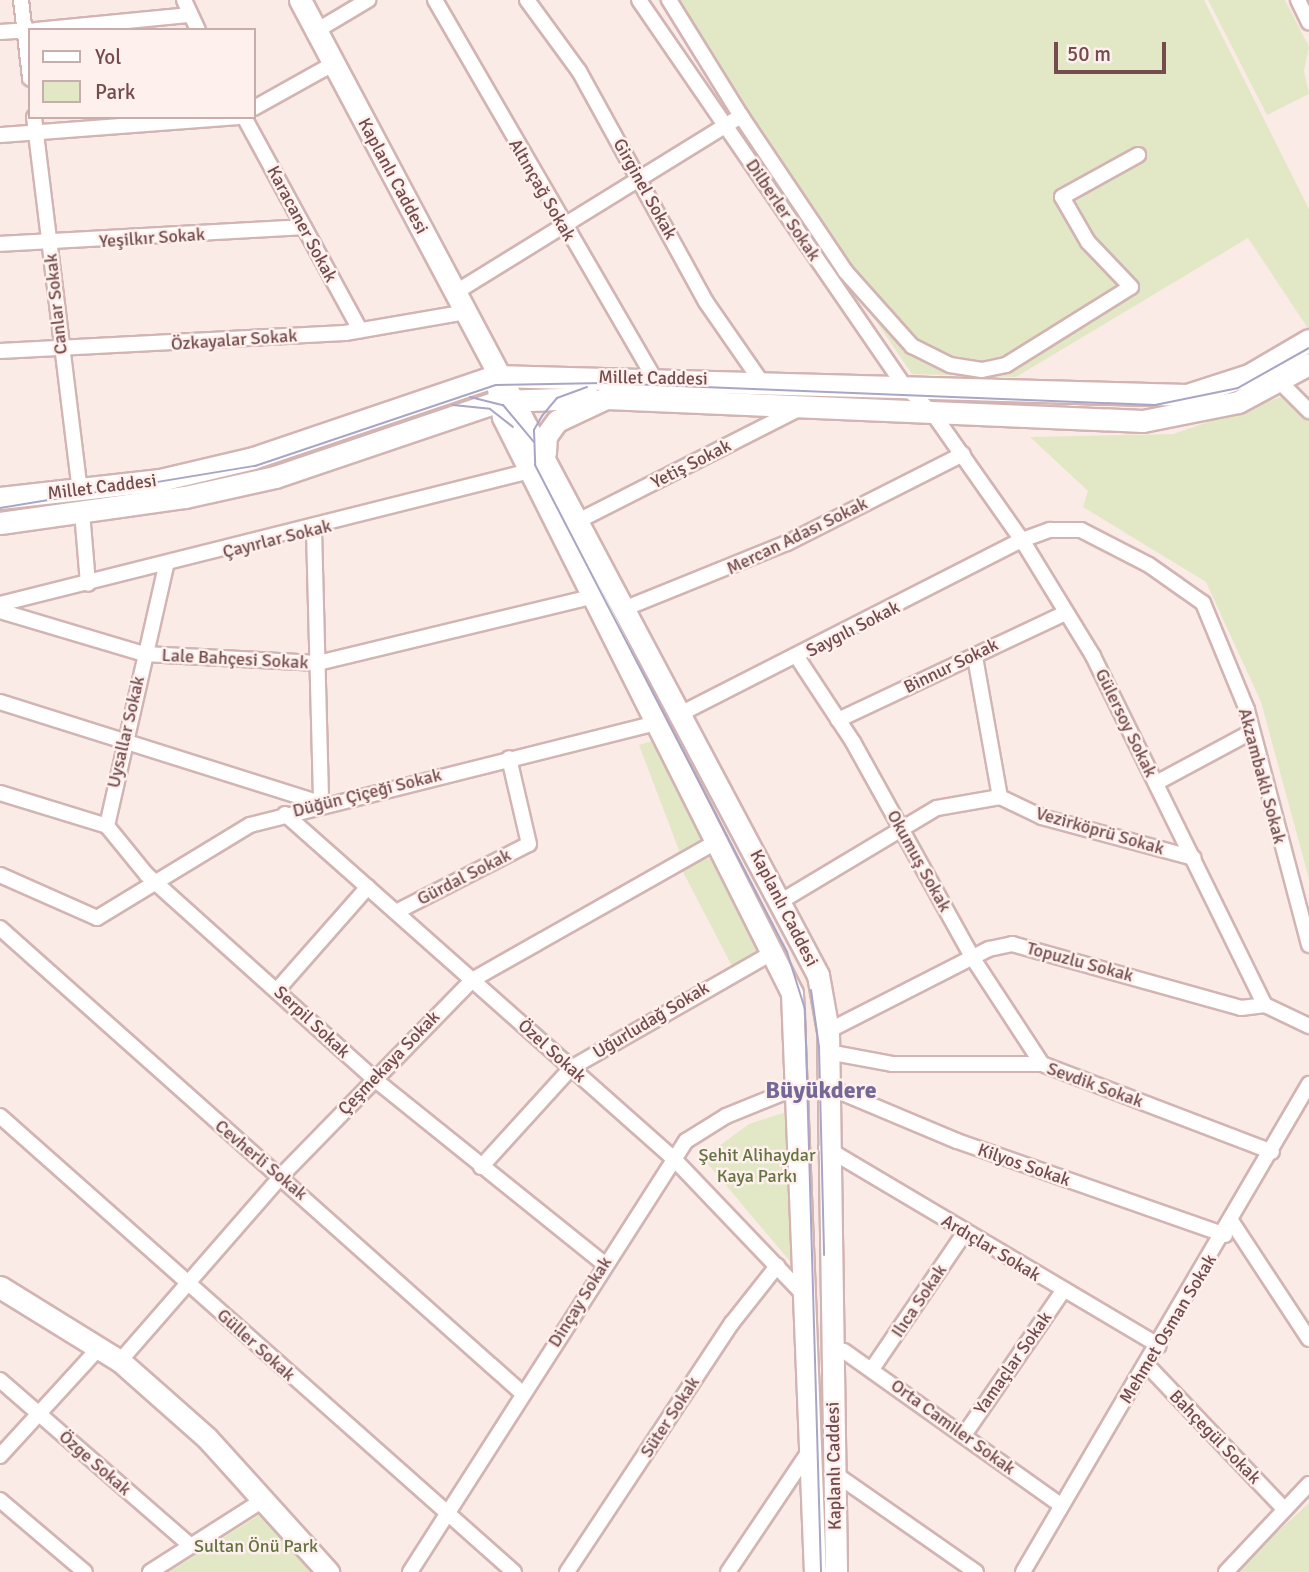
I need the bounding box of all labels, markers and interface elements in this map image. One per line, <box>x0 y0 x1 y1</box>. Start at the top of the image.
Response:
legend <box>28 28 256 119</box>
scale bar <box>1057 28 1169 72</box>
text: 50 m <box>1067 41 1111 67</box>
text: Yol <box>95 44 121 70</box>
text: Park <box>95 79 135 105</box>
street label: Kaplanlı Caddesi <box>353 114 433 238</box>
street label: Altınçağ Sokak <box>504 135 580 245</box>
street label: Girginel Sokak <box>608 135 682 243</box>
street label: Dilberler Sokak <box>741 155 825 265</box>
street label: Karacaner Sokak <box>262 162 342 286</box>
street label: Yeşilkır Sokak <box>98 224 206 252</box>
street label: Canlar Sokak <box>40 253 72 355</box>
street label: Özkayalar Sokak <box>170 325 298 355</box>
street label: Millet Caddesi <box>598 366 708 390</box>
street label: Yetiş Sokak <box>647 435 735 493</box>
street label: Millet Caddesi <box>46 470 158 504</box>
street label: Mercan Adası Sokak <box>723 493 871 579</box>
street label: Çayırlar Sokak <box>220 515 334 563</box>
street label: Saygılı Sokak <box>803 596 903 662</box>
street label: Binnur Sokak <box>900 634 1002 698</box>
street label: Lale Bahçesi Sokak <box>161 644 309 674</box>
street label: Gülersoy Sokak <box>1090 665 1162 781</box>
street label: Uysallar Sokak <box>103 674 149 790</box>
street label: Akzambaklı Sokak <box>1234 706 1290 846</box>
street label: Düğün Çiçeği Sokak <box>290 764 444 822</box>
street label: Vezirköprü Sokak <box>1033 802 1167 860</box>
street label: Okumuş Sokak <box>882 806 956 916</box>
street label: Gürdal Sokak <box>414 844 514 910</box>
street label: Kaplanlı Caddesi <box>745 846 823 970</box>
street label: Topuzlu Sokak <box>1024 937 1136 987</box>
street label: Uğurludağ Sokak <box>589 977 713 1063</box>
street label: Serpil Sokak <box>270 981 354 1063</box>
street label: Çeşmekaya Sokak <box>334 1006 444 1120</box>
street label: Özel Sokak <box>514 1015 590 1087</box>
street label: Sevdik Sokak <box>1044 1058 1146 1112</box>
district label: Büyükdere <box>765 1077 877 1105</box>
street label: Cevherli Sokak <box>210 1115 312 1205</box>
street label: Kilyos Sokak <box>975 1139 1073 1191</box>
park label: Şehit Alihaydar Kaya Parkı <box>698 1145 816 1188</box>
street label: Ardıçlar Sokak <box>937 1210 1045 1286</box>
street label: Mehmet Osman Sokak <box>1115 1250 1221 1408</box>
street label: Dinçay Sokak <box>544 1253 616 1351</box>
street label: Ilıca Sokak <box>887 1260 951 1342</box>
street label: Güller Sokak <box>212 1304 300 1386</box>
street label: Yamaçlar Sokak <box>970 1307 1056 1419</box>
street label: Süter Sokak <box>636 1372 704 1462</box>
street label: Orta Camiler Sokak <box>887 1375 1019 1479</box>
street label: Bahçegül Sokak <box>1165 1385 1265 1489</box>
street label: Kaplanlı Caddesi <box>822 1402 846 1530</box>
street label: Özge Sokak <box>55 1426 135 1500</box>
park label: Sultan Önü Park <box>194 1535 318 1557</box>

